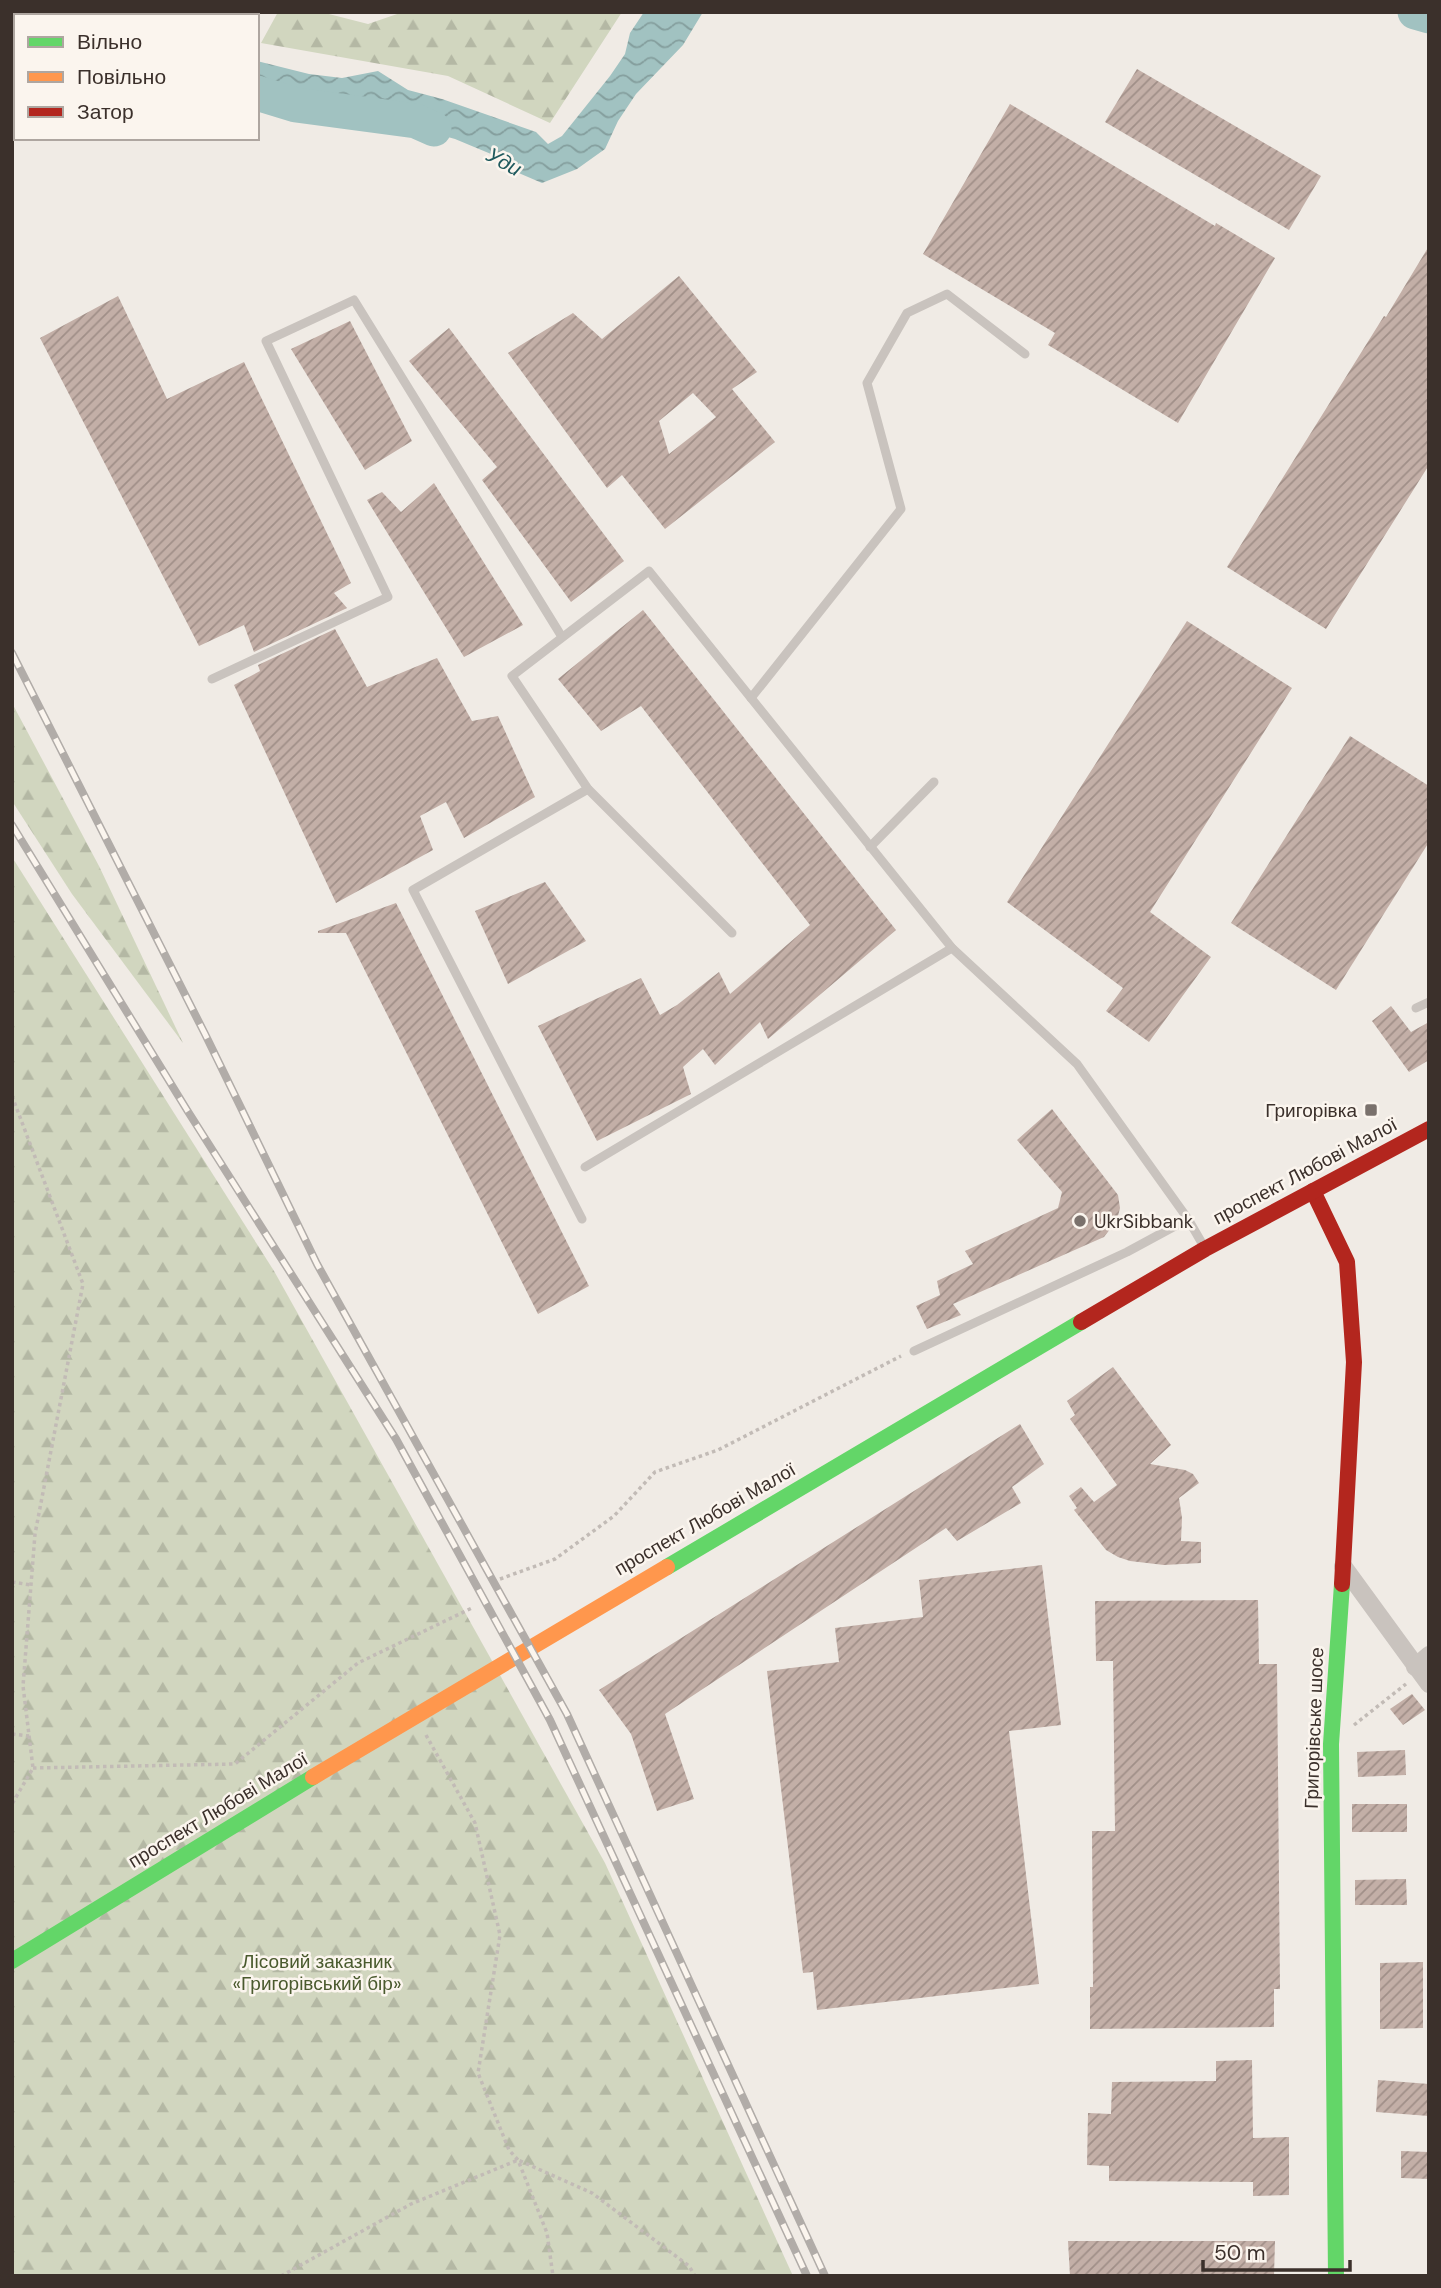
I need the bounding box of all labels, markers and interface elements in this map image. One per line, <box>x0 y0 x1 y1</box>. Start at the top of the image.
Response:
legend <box>14 14 259 140</box>
text: Вільно <box>77 28 142 56</box>
text: Повільно <box>77 63 166 91</box>
text: Затор <box>77 98 134 126</box>
water label: Уди <box>480 140 527 183</box>
place label: Григорівка <box>1265 1098 1357 1123</box>
marker: Григорівка <box>1363 1102 1379 1118</box>
street label: проспект Любові Малої <box>1208 1111 1402 1230</box>
place label: UkrSibbank <box>1094 1209 1194 1234</box>
marker: UkrSibbank <box>1072 1213 1088 1229</box>
street label: проспект Любові Малої <box>610 1456 801 1581</box>
street label: Григорівське шосе <box>1299 1647 1329 1809</box>
street label: проспект Любові Малої <box>124 1746 313 1874</box>
park label: Лісовий заказник «Григорівський бір» <box>233 1949 402 1996</box>
scale bar <box>1203 2228 1350 2272</box>
text: 50 m <box>1214 2239 1265 2267</box>

